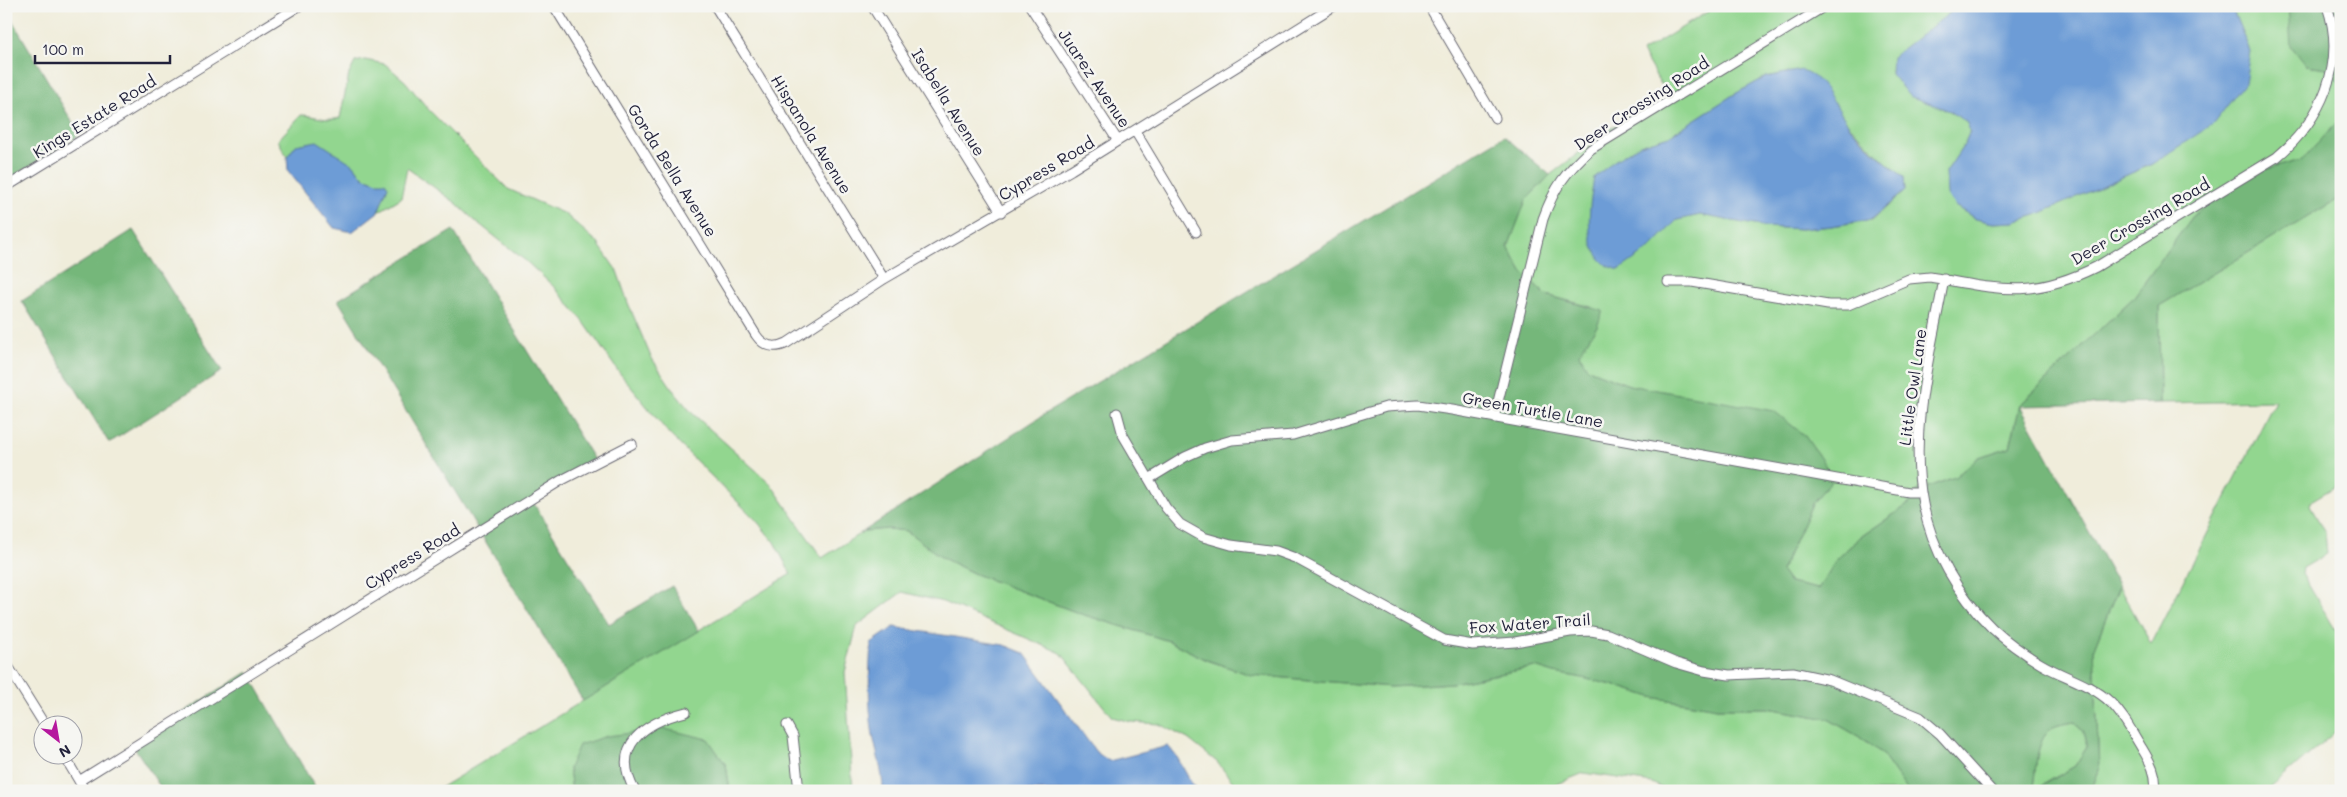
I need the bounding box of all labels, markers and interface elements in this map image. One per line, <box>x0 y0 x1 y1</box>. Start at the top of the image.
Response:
street label: Juarez Avenue <box>1054 25 1136 131</box>
scale bar <box>35 32 170 64</box>
text: 100 m <box>42 39 84 59</box>
street label: Isabella Avenue <box>907 44 991 160</box>
street label: Deer Crossing Road <box>1570 52 1712 154</box>
street label: Kings Estate Road <box>28 70 160 162</box>
street label: Hispanola Avenue <box>767 70 857 198</box>
street label: Gorda Bella Avenue <box>624 100 722 240</box>
street label: Cypress Road <box>994 131 1098 205</box>
street label: Deer Crossing Road <box>2067 173 2213 269</box>
street label: Little Owl Lane <box>1893 327 1931 447</box>
street label: Green Turtle Lane <box>1461 386 1605 432</box>
street label: Cypress Road <box>361 518 463 594</box>
street label: Fox Water Trail <box>1469 608 1591 638</box>
north arrow <box>32 714 82 764</box>
text: N <box>55 741 74 762</box>

